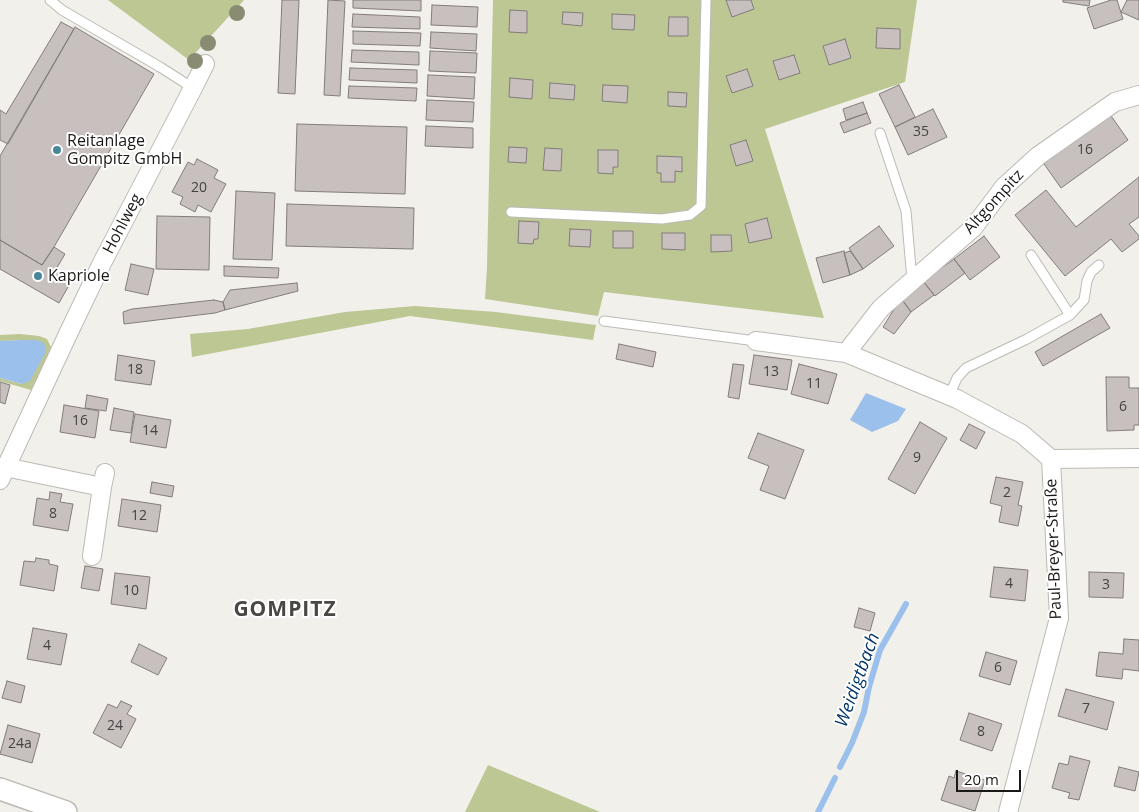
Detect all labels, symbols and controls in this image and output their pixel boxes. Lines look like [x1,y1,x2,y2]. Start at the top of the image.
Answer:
house number: 35 [913,124,929,140]
place label: Reitanlage Gompitz GmbH [67,131,182,169]
house number: 16 [1077,142,1093,158]
marker: Reitanlage Gompitz GmbH [51,144,63,156]
street label: Altgompitz [960,166,1028,238]
house number: 20 [191,180,207,196]
street label: Hohlweg [99,191,147,257]
place label: Kapriole [48,266,110,286]
marker: Kapriole [32,270,44,282]
house number: 18 [127,362,143,378]
house number: 13 [763,364,779,380]
house number: 11 [806,376,822,392]
house number: 6 [1119,399,1127,415]
house number: 16 [72,413,88,429]
house number: 14 [142,423,158,439]
house number: 9 [913,450,921,466]
street label: Paul-Breyer-Straße [1042,478,1066,620]
house number: 2 [1003,485,1011,501]
house number: 8 [49,506,57,522]
house number: 12 [131,508,147,524]
house number: 4 [1005,576,1013,592]
house number: 3 [1102,577,1110,593]
house number: 10 [123,583,139,599]
district label: GOMPITZ [233,597,337,623]
water label: Weidigtbach [831,630,885,730]
house number: 4 [43,638,51,654]
house number: 6 [994,660,1002,676]
house number: 7 [1082,701,1090,717]
house number: 24 [107,718,123,734]
house number: 8 [977,724,985,740]
house number: 24a [8,736,32,752]
scale bar [959,760,1024,792]
text: 20 m [964,769,999,789]

